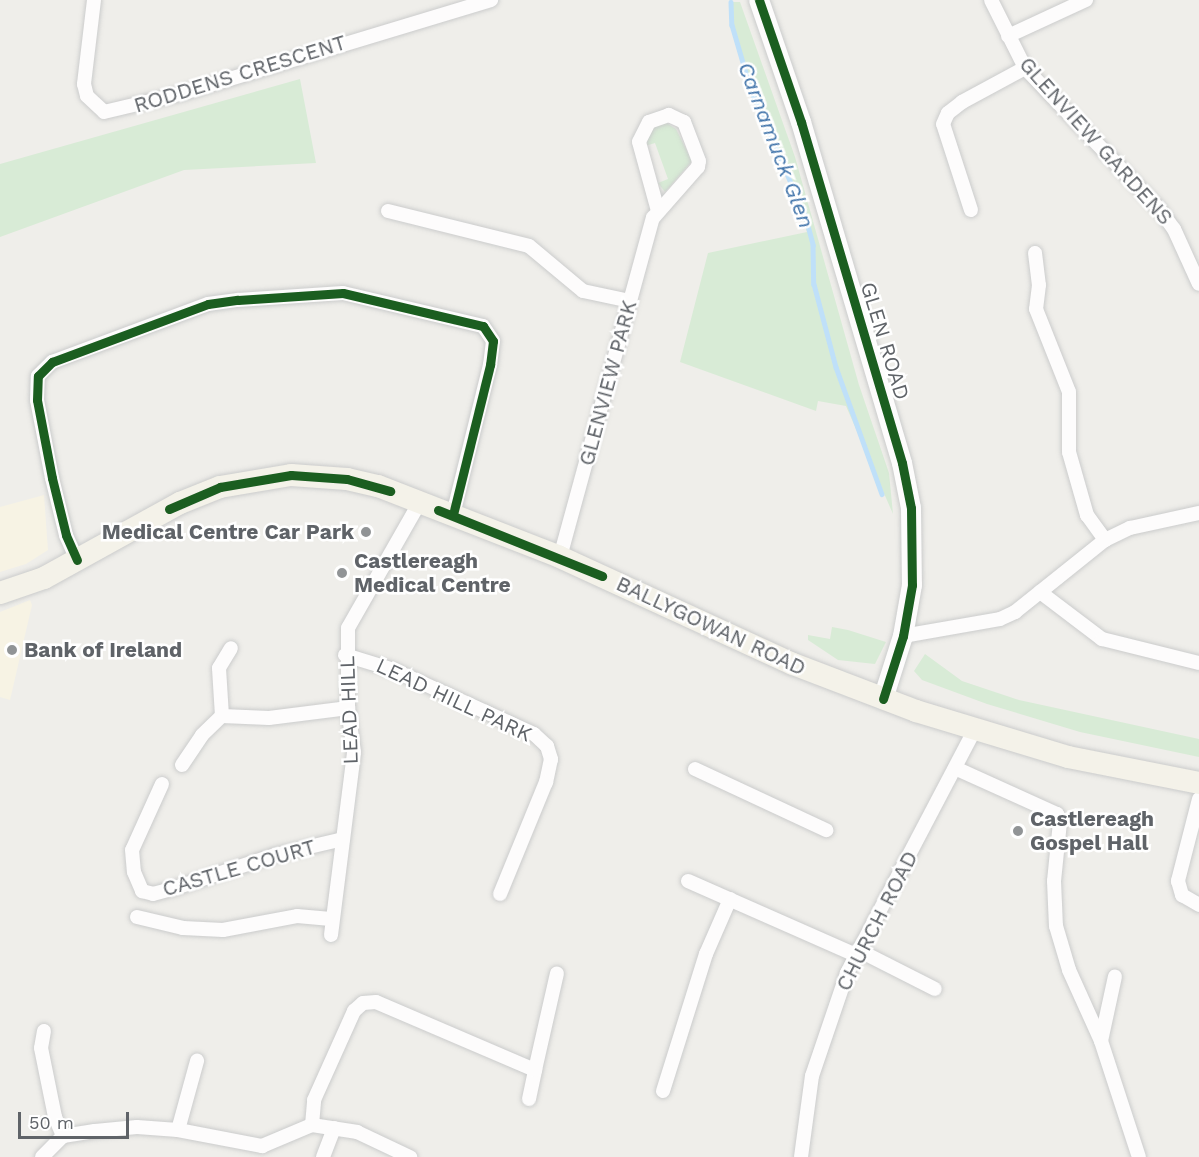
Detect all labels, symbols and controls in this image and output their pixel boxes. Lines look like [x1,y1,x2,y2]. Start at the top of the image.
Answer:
street label: RODDENS CRESCENT [131,30,349,118]
street label: GLENVIEW GARDENS [1014,52,1178,230]
water label: Carnamuck Glen [732,58,820,232]
street label: GLEN ROAD [855,279,915,403]
street label: GLENVIEW PARK [574,297,642,469]
place label: Medical Centre Car Park [101,519,354,545]
marker: Medical Centre Car Park [359,525,373,539]
place label: Castlereagh Medical Centre [354,548,511,598]
marker: Castlereagh Medical Centre [335,566,349,580]
street label: BALLYGOWAN ROAD [612,571,810,681]
place label: Bank of Ireland [24,637,183,663]
marker: Bank of Ireland [5,643,19,657]
street label: LEAD HILL PARK [372,653,536,747]
street label: LEAD HILL [335,655,363,765]
place label: Castlereagh Gospel Hall [1030,806,1154,856]
marker: Castlereagh Gospel Hall [1011,824,1025,838]
street label: CASTLE COURT [160,834,318,902]
street label: CHURCH ROAD [831,847,923,995]
scale bar [21,1100,132,1138]
text: 50 m [29,1112,74,1133]

